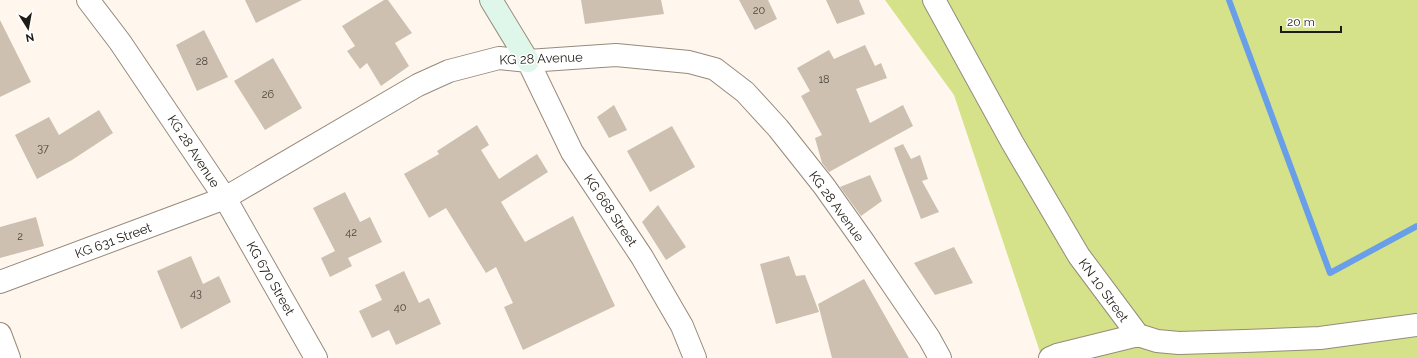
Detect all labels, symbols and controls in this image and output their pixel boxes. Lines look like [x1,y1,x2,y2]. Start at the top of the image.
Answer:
house number: 20 [753,4,765,17]
north arrow [8,8,48,48]
scale bar [1281,8,1341,34]
text: 20 m [1287,15,1315,29]
text: N [24,30,35,45]
street label: KG 28 Avenue [499,50,583,67]
house number: 28 [196,55,208,68]
house number: 18 [818,73,830,86]
house number: 26 [262,88,275,101]
street label: KG 28 Avenue [165,112,223,191]
house number: 37 [37,142,49,155]
street label: KG 28 Avenue [806,168,867,245]
street label: KG 668 Street [581,172,640,249]
street label: KG 631 Street [73,219,154,261]
house number: 42 [345,226,357,239]
house number: 2 [17,230,23,243]
street label: KG 670 Street [243,239,298,318]
street label: KN 10 Street [1076,256,1132,325]
house number: 43 [190,287,202,300]
house number: 40 [394,301,407,314]

